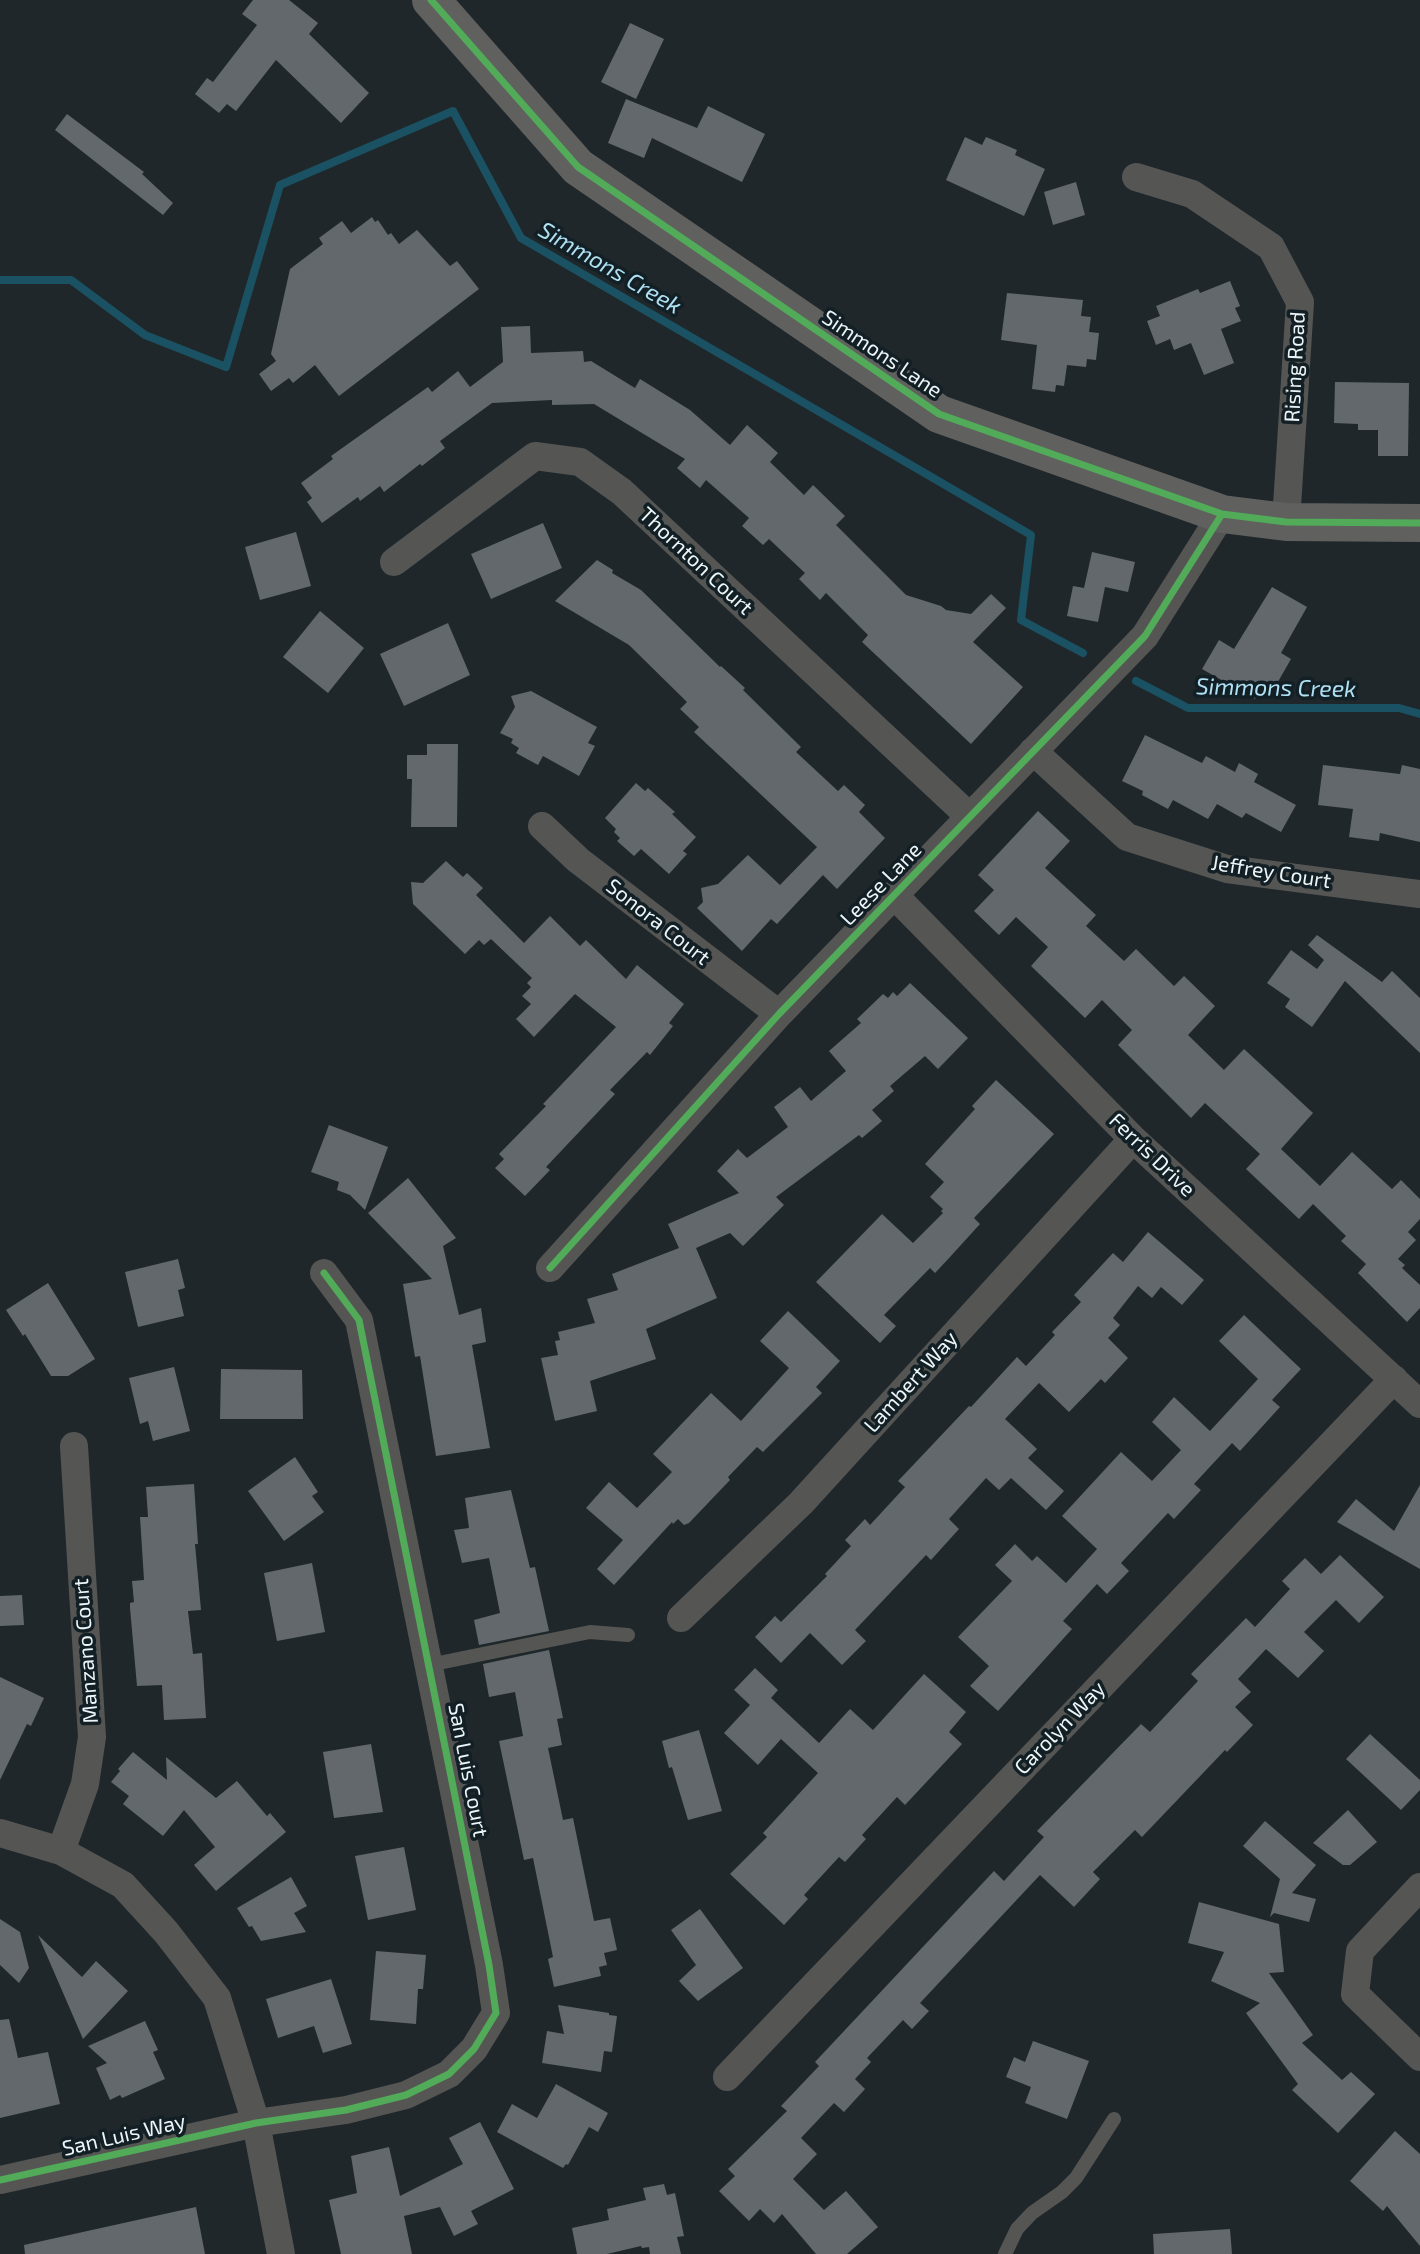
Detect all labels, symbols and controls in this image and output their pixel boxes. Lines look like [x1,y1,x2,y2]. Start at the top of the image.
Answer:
water label: Simmons Creek [534,216,686,320]
street label: Simmons Lane [817,305,947,403]
street label: Rising Road [1280,311,1310,423]
street label: Thornton Court [634,502,758,620]
water label: Simmons Creek [1196,673,1356,703]
street label: Leese Lane [835,837,927,931]
street label: Jeffrey Court [1209,850,1333,894]
street label: Sonora Court [601,874,715,970]
street label: Ferris Drive [1104,1108,1200,1202]
street label: Lambert Way [859,1326,963,1438]
street label: Manzano Court [68,1578,104,1724]
street label: Carolyn Way [1009,1676,1111,1780]
street label: San Luis Court [443,1701,493,1839]
street label: San Luis Way [60,2109,188,2161]

